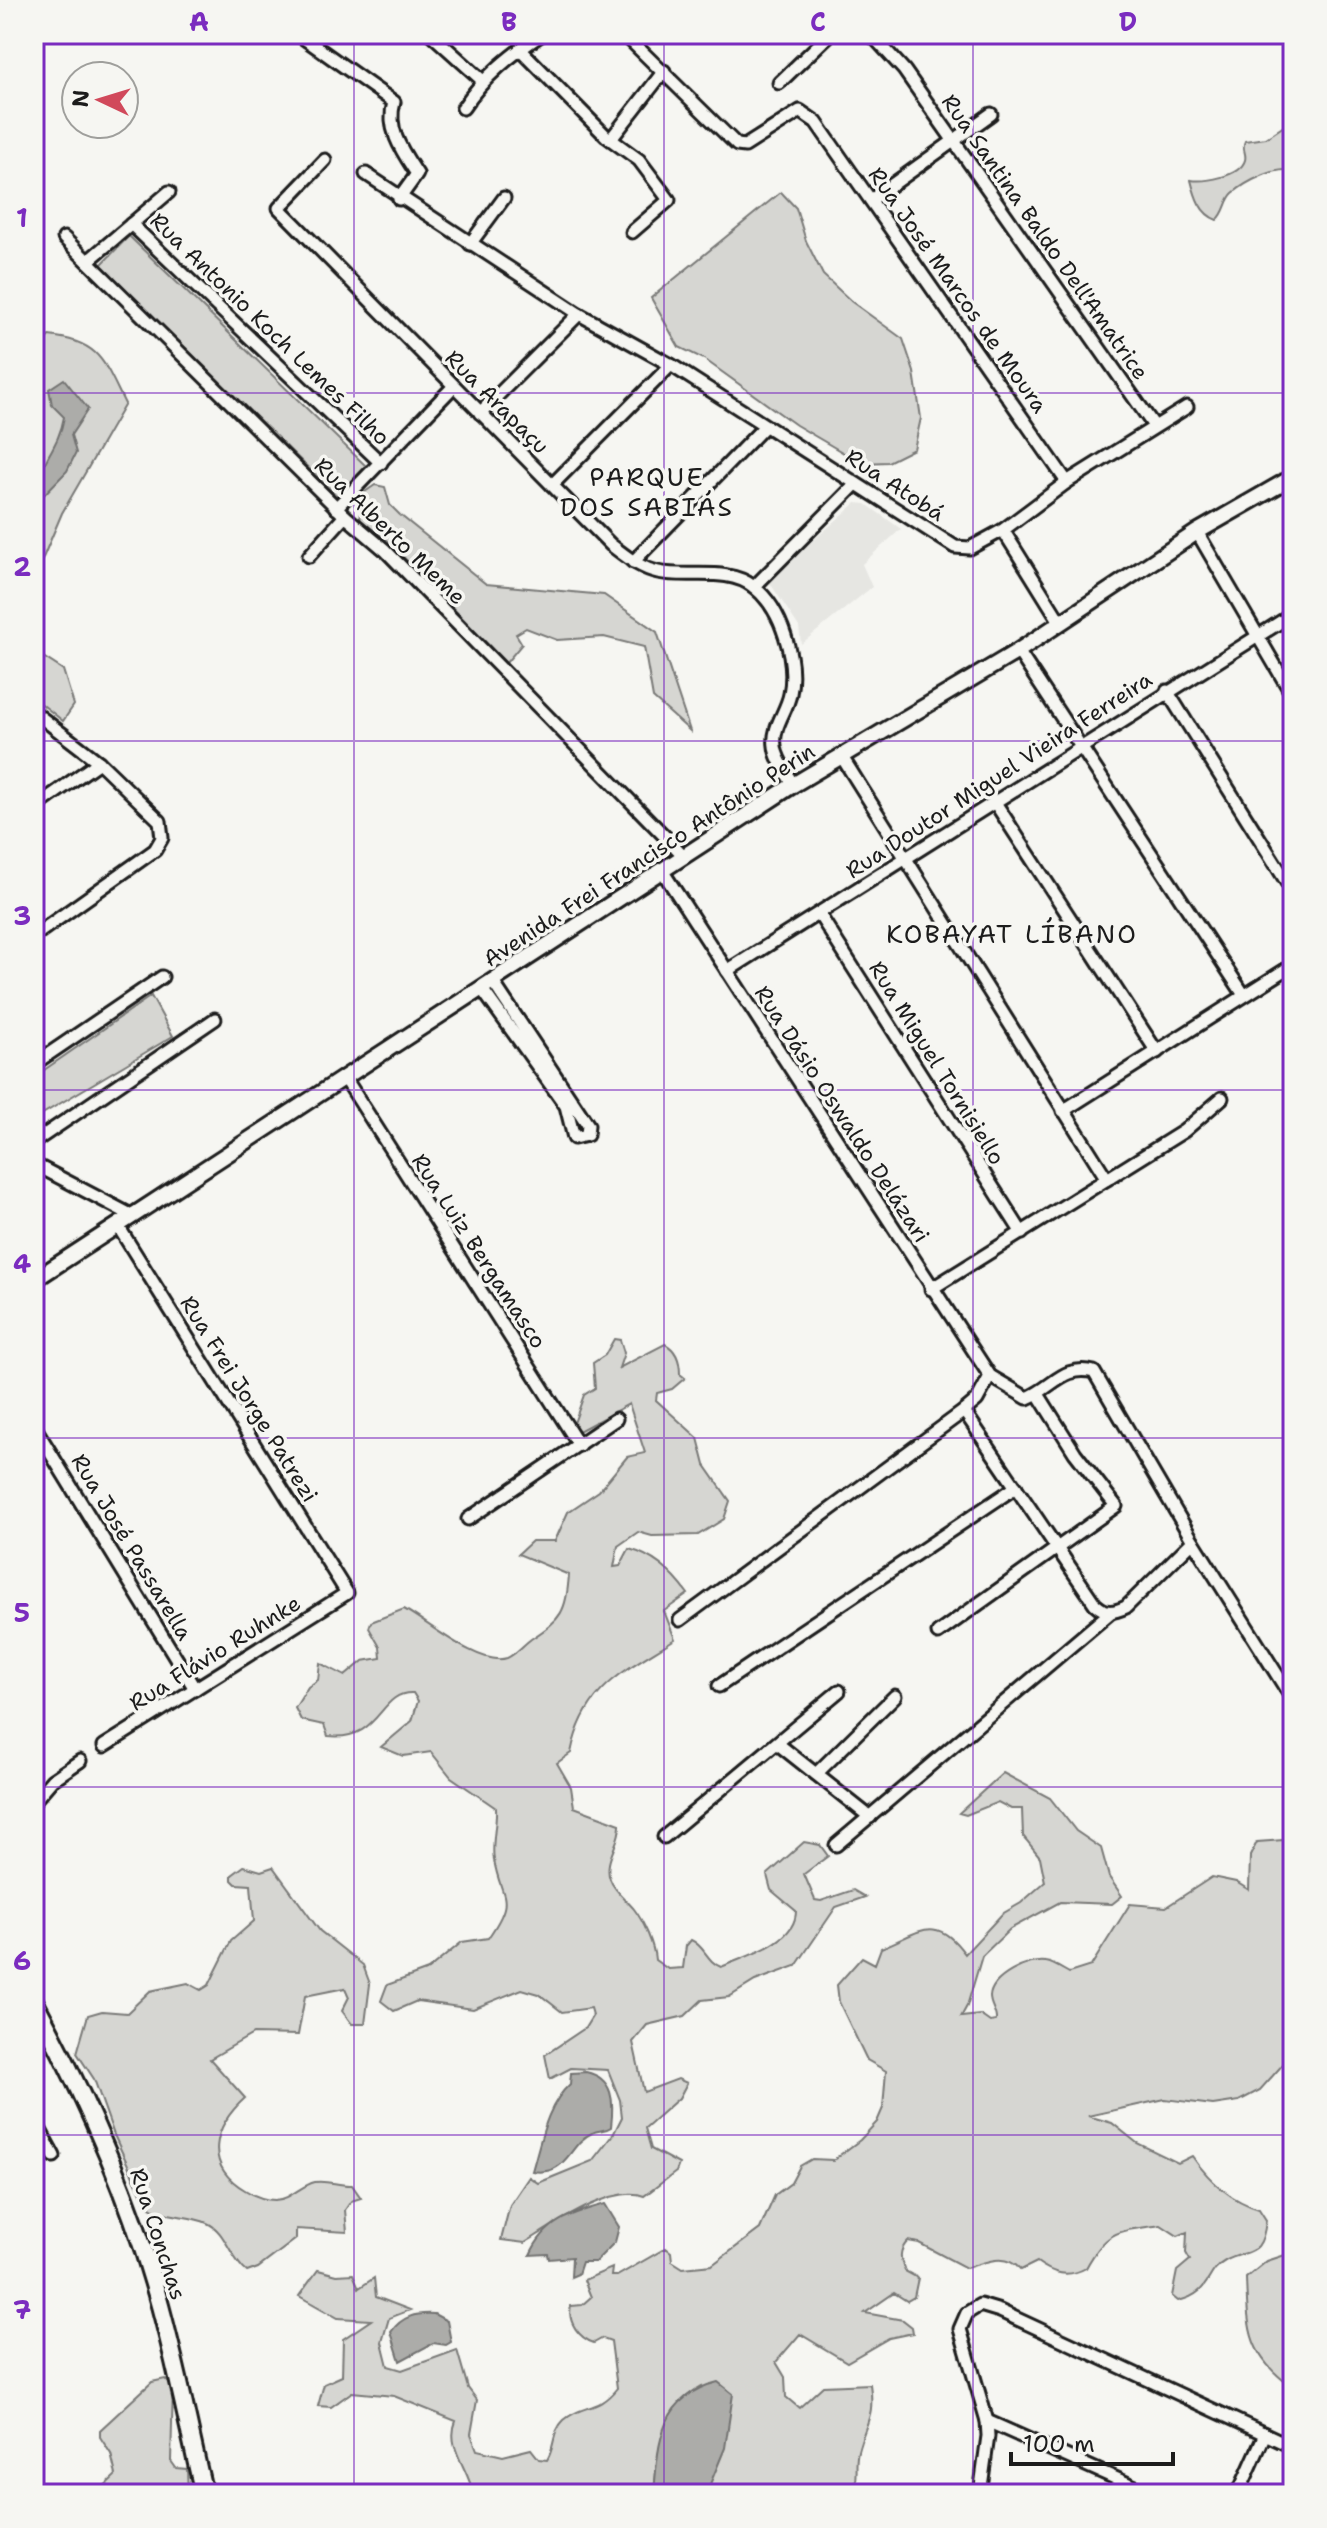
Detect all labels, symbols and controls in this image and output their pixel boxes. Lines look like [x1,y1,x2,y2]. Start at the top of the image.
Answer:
text: A [189,4,209,39]
text: B [501,4,517,39]
text: C [810,4,826,39]
text: D [1119,4,1137,39]
north arrow [60,60,140,140]
street label: Rua Santina Baldo Dell'Amatrice [935,88,1155,386]
text: N [65,89,96,108]
street label: Rua José Marcos de Moura [862,161,1054,419]
text: 1 [16,200,28,235]
street label: Rua Antonio Koch Lemes Filho [144,206,396,452]
street label: Rua Arapaçu [439,344,555,460]
street label: Rua Atobá [840,442,951,528]
street label: Rua Alberto Meme [308,451,472,611]
district label: PARQUE DOS SABIÁS [560,459,734,524]
text: 2 [13,549,31,584]
street label: Rua Doutor Miguel Vieira Ferreira [840,665,1158,885]
street label: Avenida Frei Francisco Antônio Perin [478,737,820,973]
text: 3 [13,898,31,933]
district label: KOBAYAT LÍBANO [886,916,1138,951]
street label: Rua Miguel Tornisiello [862,956,1012,1170]
street label: Rua Dásio Oswaldo Delázari [748,980,936,1248]
street label: Rua Luiz Bergamasco [405,1148,553,1354]
text: 4 [13,1246,31,1281]
street label: Rua Frei Jorge Patrezi [174,1290,324,1508]
street label: Rua José Passarella [65,1448,199,1646]
street label: Rua Flávio Ruhnke [124,1589,306,1717]
text: 5 [14,1595,30,1630]
text: 6 [13,1943,31,1978]
street label: Rua Conchas [123,2164,193,2304]
text: 7 [13,2292,31,2327]
scale bar [1011,2416,1173,2466]
text: 100 m [1023,2428,1095,2460]

